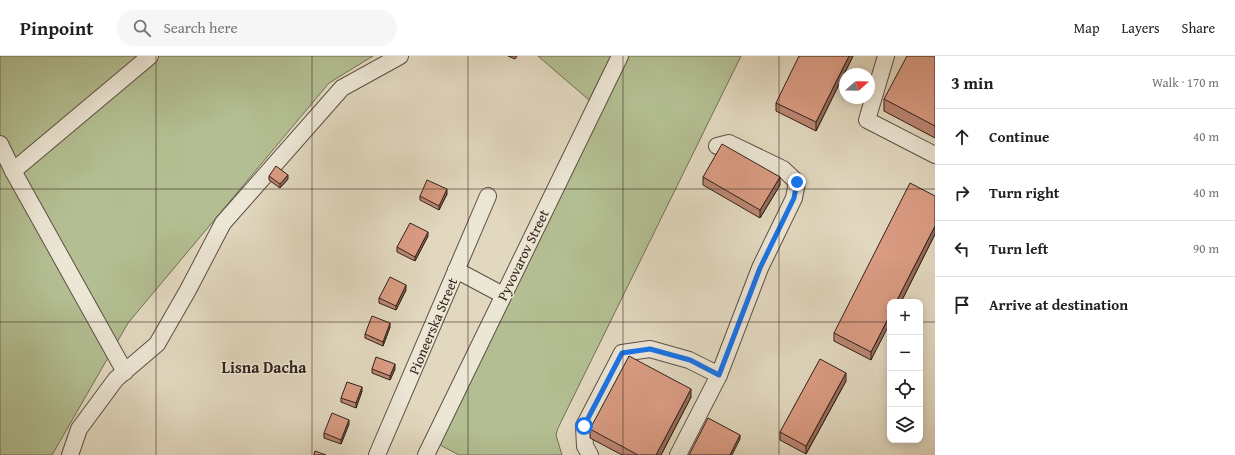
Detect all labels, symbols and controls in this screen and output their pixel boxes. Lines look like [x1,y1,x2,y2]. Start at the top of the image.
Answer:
search box [117,10,397,46]
text: Pinpoint [20,14,93,42]
icon: search [131,17,153,39]
text: Search here [163,17,237,38]
text: Map [1074,18,1100,38]
text: Layers [1122,18,1160,38]
text: Share [1182,18,1215,38]
north arrow [839,68,875,104]
text: 3 min [951,70,993,95]
text: Walk · 170 m [1152,73,1219,92]
icon: ahead [951,126,973,148]
text: Continue [989,126,1050,147]
text: 40 m [1193,127,1219,146]
route end [788,173,806,191]
icon: right [951,182,973,204]
text: Turn right [989,182,1060,203]
text: 40 m [1193,183,1219,202]
street label: Pyvovarov Street [492,206,554,304]
icon: left [951,238,973,260]
text: Turn left [989,238,1048,259]
text: 90 m [1193,239,1219,258]
street label: Pioneerska Street [404,275,462,377]
icon: arrive [951,294,973,316]
text: Arrive at destination [989,294,1128,315]
map controls [887,299,923,443]
button: + [887,299,923,335]
button: − [887,335,923,371]
district label: Lisna Dacha [222,355,307,379]
button: locate [887,371,923,407]
button: layers [887,407,923,443]
route start [575,417,593,435]

